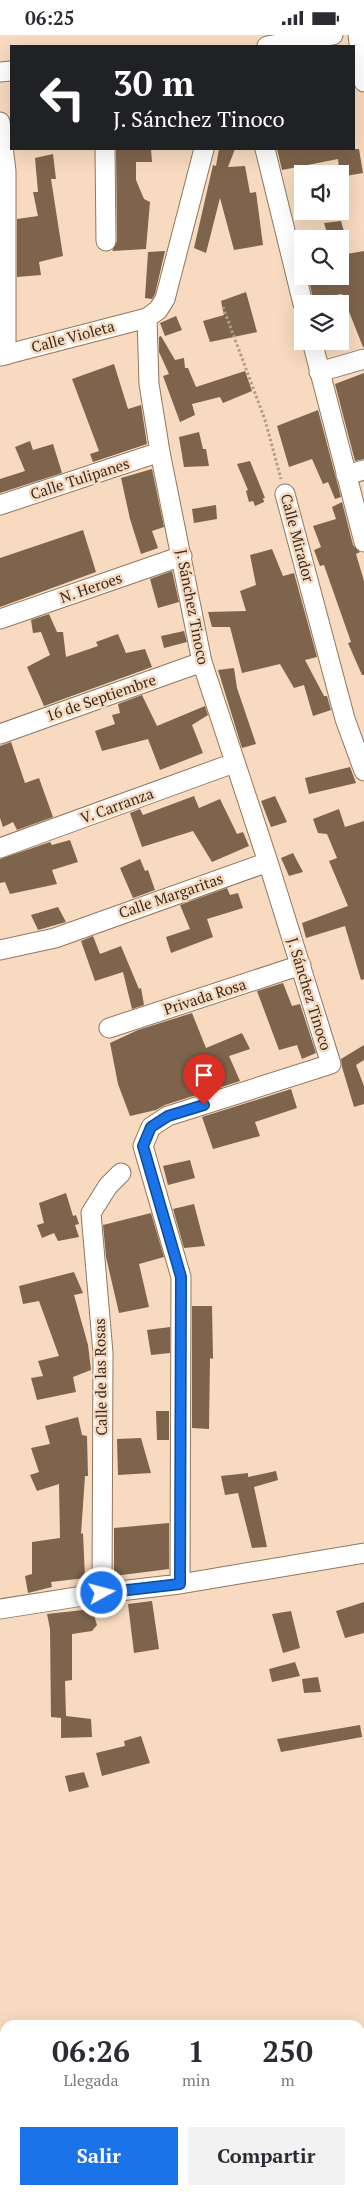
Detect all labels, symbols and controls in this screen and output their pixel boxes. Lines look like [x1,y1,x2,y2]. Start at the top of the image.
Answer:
text: 06:25 [25,5,74,30]
text: 30 m [113,60,194,106]
icon: left [30,65,95,130]
text: J. Sánchez Tinoco [113,104,285,133]
map controls [294,165,349,350]
button: sound [294,165,349,220]
button: search [294,230,349,285]
button: layers [294,295,349,350]
street label: Calle Violeta [29,315,117,357]
street label: Calle Tulipanes [28,453,132,503]
street label: Calle Mirador [277,491,319,584]
street label: J. Sánchez Tinoco [172,547,214,666]
street label: N. Heroes [57,567,125,607]
street label: 16 de Septiembre [43,669,158,725]
street label: V. Carranza [77,782,156,828]
street label: Calle Margaritas [116,868,226,922]
street label: J. Sánchez Tinoco [283,935,337,1053]
street label: Privada Rosa [161,973,249,1019]
pin [183,1054,225,1105]
icon: arrive [190,1061,218,1089]
street label: Calle de las Rosas [89,1318,111,1436]
position arrow [75,1566,127,1618]
text: 06:26 [52,2031,130,2071]
text: 1 [188,2031,205,2071]
text: 250 [262,2031,313,2071]
text: Llegada [63,2069,119,2091]
text: min [182,2069,210,2091]
text: m [281,2069,294,2091]
button: Salir [20,2127,178,2185]
button: Compartir [188,2127,345,2185]

